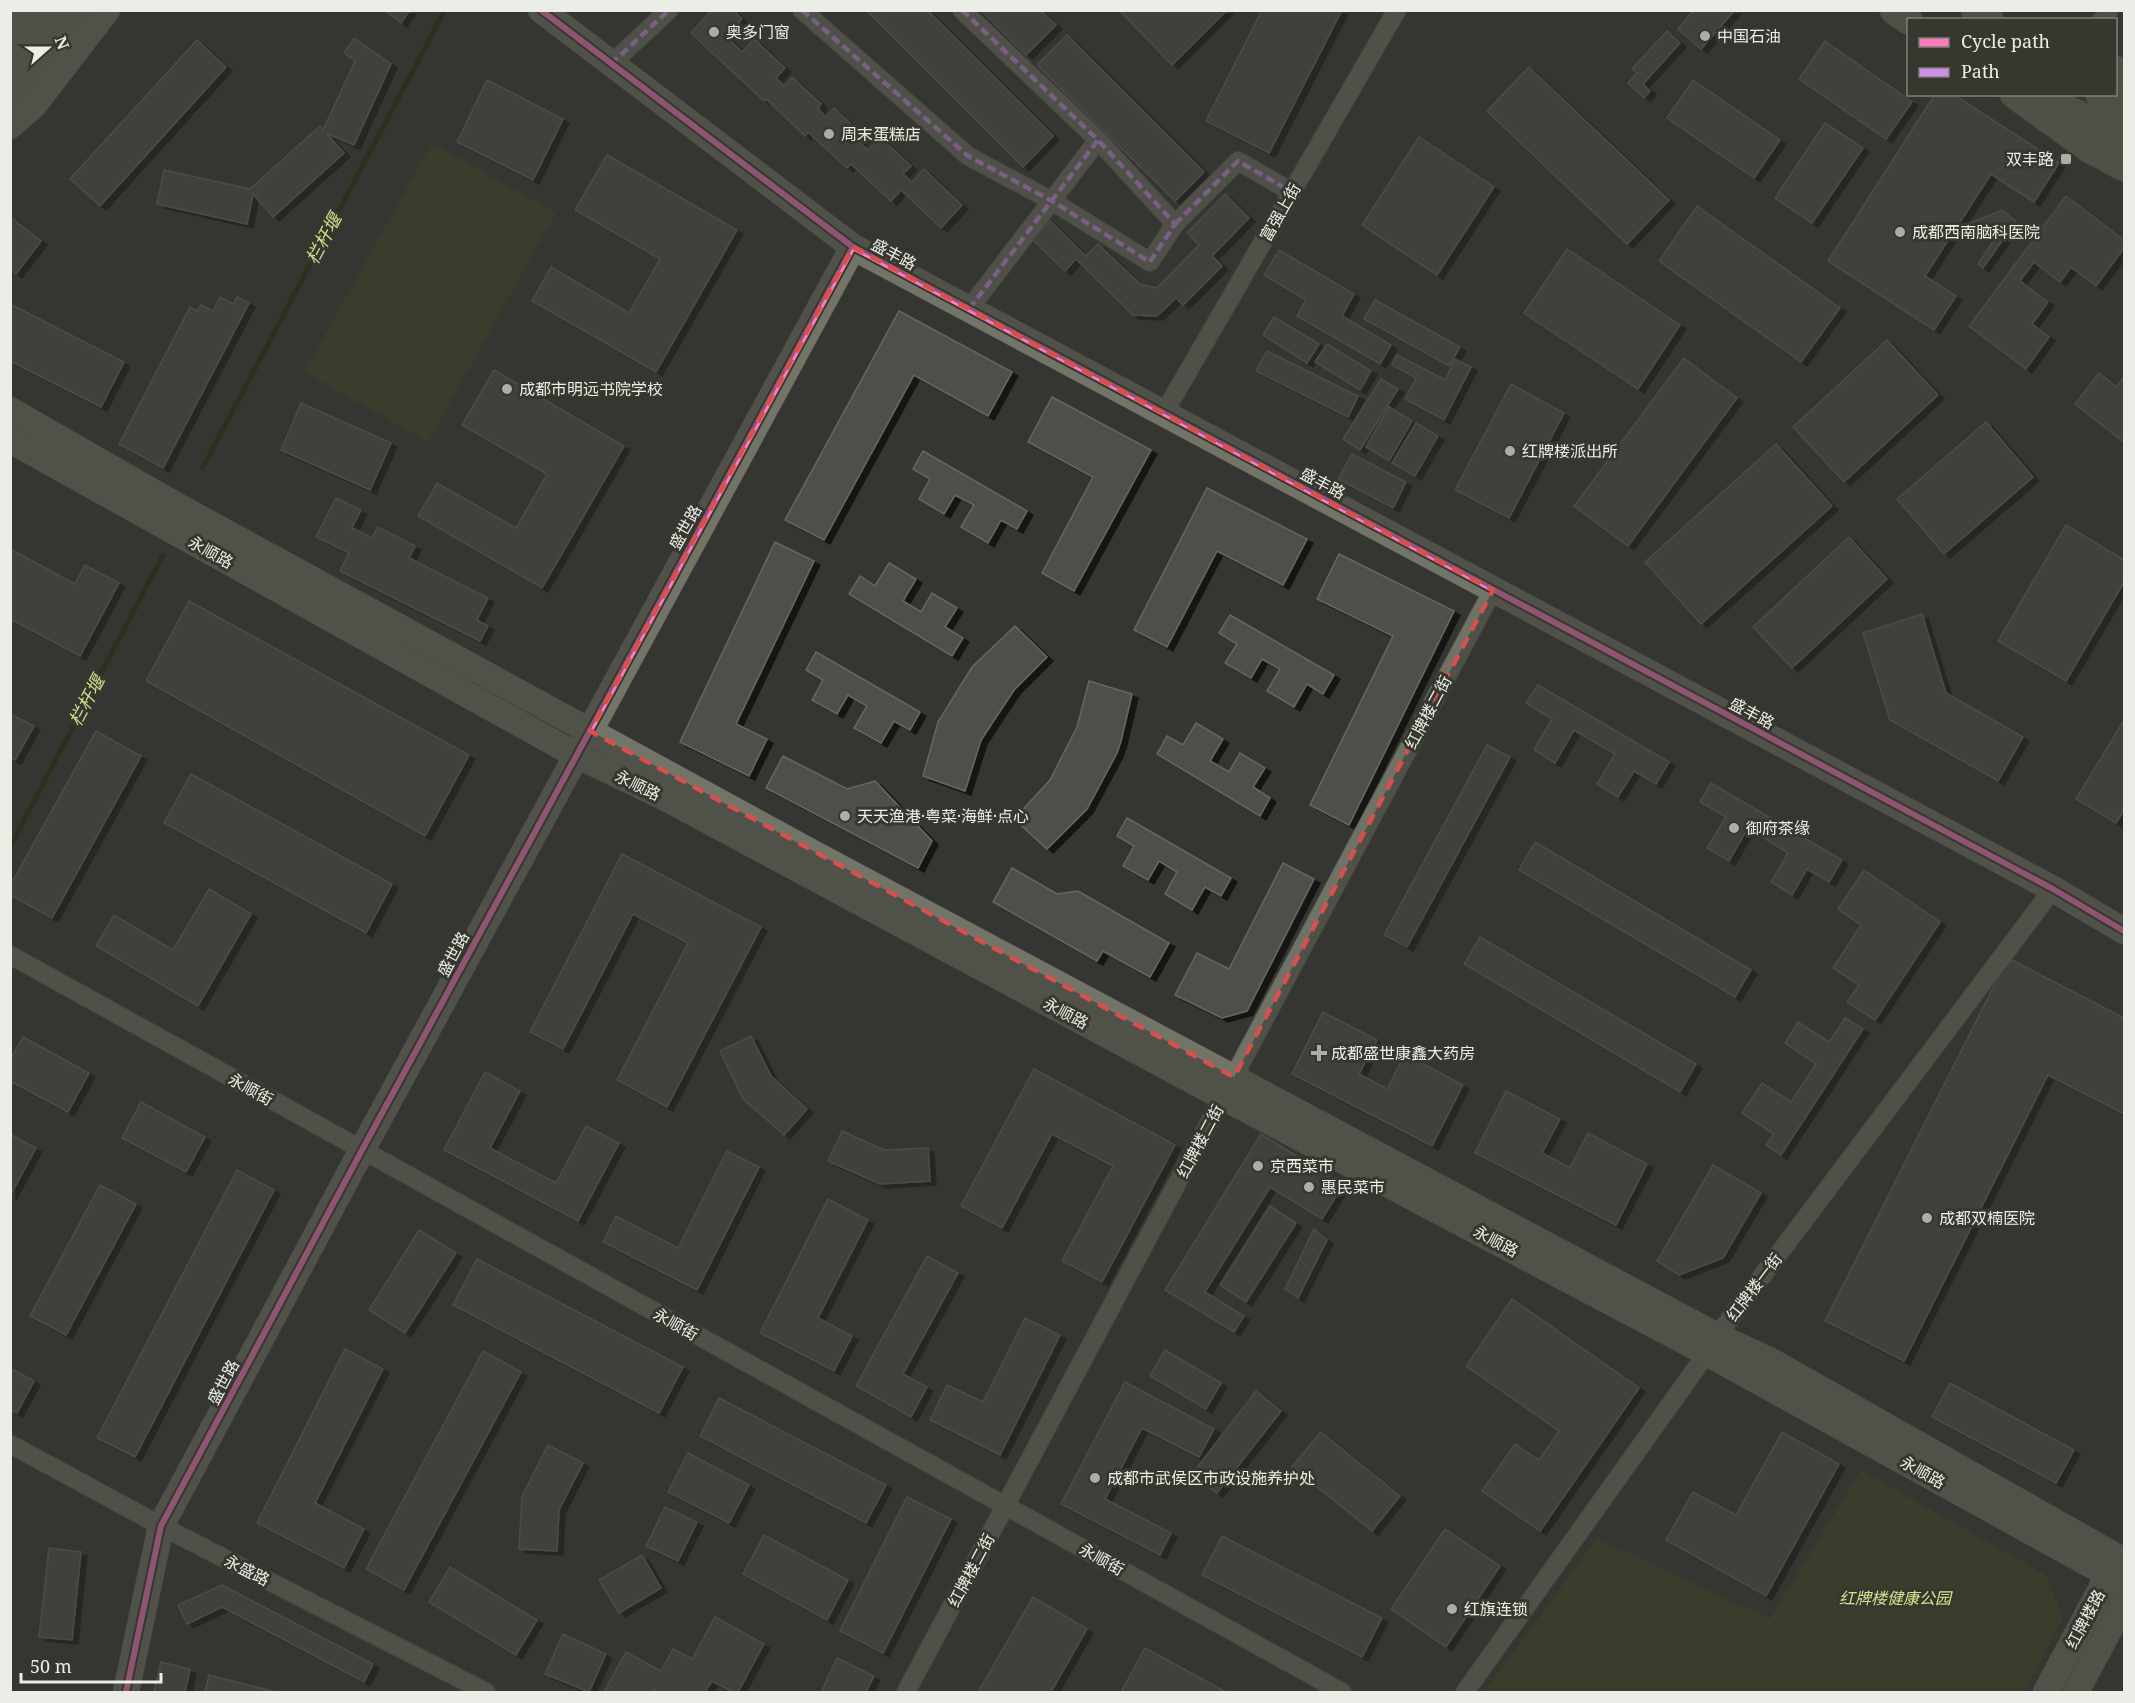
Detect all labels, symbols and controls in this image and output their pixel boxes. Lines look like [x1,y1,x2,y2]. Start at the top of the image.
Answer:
north arrow [18,18,78,78]
legend [1907,18,2117,96]
place label: 奥多门窗 [726,21,790,43]
marker: 奥多门窗 [707,25,721,39]
place label: 中国石油 [1717,25,1781,47]
marker: 中国石油 [1698,29,1712,43]
text: Cycle path [1961,29,2050,53]
text: N [49,33,75,53]
text: Path [1961,59,2000,83]
place label: 周末蛋糕店 [841,123,921,145]
marker: 周末蛋糕店 [822,127,836,141]
place label: 双丰路 [2006,148,2054,170]
marker: 双丰路 [2059,152,2073,166]
street label: 富强上街 [1254,179,1306,245]
water label: 栏杆堰 [300,206,348,268]
place label: 成都西南脑科医院 [1912,221,2040,243]
marker: 成都西南脑科医院 [1893,225,1907,239]
street label: 盛丰路 [868,233,920,275]
place label: 成都市明远书院学校 [519,378,663,400]
marker: 成都市明远书院学校 [500,382,514,396]
place label: 红牌楼派出所 [1522,440,1618,462]
marker: 红牌楼派出所 [1503,444,1517,458]
street label: 盛丰路 [1297,462,1349,504]
street label: 盛世路 [664,501,706,553]
street label: 永顺路 [185,531,237,573]
water label: 栏杆堰 [63,668,111,730]
street label: 红牌楼二街 [1400,672,1456,752]
street label: 盛丰路 [1726,692,1778,734]
street label: 永顺路 [612,765,664,805]
place label: 天天渔港·粤菜·海鲜·点心 [857,805,1029,827]
marker: 天天渔港·粤菜·海鲜·点心 [838,809,852,823]
place label: 御府茶缘 [1746,817,1810,839]
marker: 御府茶缘 [1727,821,1741,835]
street label: 盛世路 [432,928,474,980]
street label: 永顺路 [1040,992,1092,1034]
place label: 成都盛世康鑫大药房 [1331,1042,1475,1064]
marker: 成都盛世康鑫大药房 [1312,1046,1326,1060]
street label: 永顺街 [225,1068,277,1110]
street label: 红牌楼二街 [1172,1101,1228,1181]
place label: 京西菜市 [1270,1155,1334,1177]
marker: 京西菜市 [1251,1159,1265,1173]
place label: 惠民菜市 [1321,1176,1385,1198]
marker: 惠民菜市 [1302,1180,1316,1194]
place label: 成都双楠医院 [1939,1207,2035,1229]
marker: 成都双楠医院 [1920,1211,1934,1225]
street label: 永顺路 [1470,1220,1522,1262]
street label: 红牌楼一街 [1721,1248,1787,1326]
street label: 永顺街 [650,1303,702,1345]
street label: 盛世路 [202,1356,244,1408]
street label: 永顺路 [1897,1451,1949,1493]
place label: 成都市武侯区市政设施养护处 [1107,1467,1315,1489]
marker: 成都市武侯区市政设施养护处 [1088,1471,1102,1485]
street label: 红牌楼二街 [943,1530,999,1610]
street label: 永顺街 [1076,1538,1128,1580]
street label: 永盛路 [221,1549,273,1591]
street label: 红牌楼路 [2060,1586,2110,1652]
park label: 红牌楼健康公园 [1839,1587,1953,1609]
place label: 红旗连锁 [1464,1598,1528,1620]
marker: 红旗连锁 [1445,1602,1459,1616]
scale bar [21,1646,160,1684]
text: 50 m [30,1654,72,1678]

